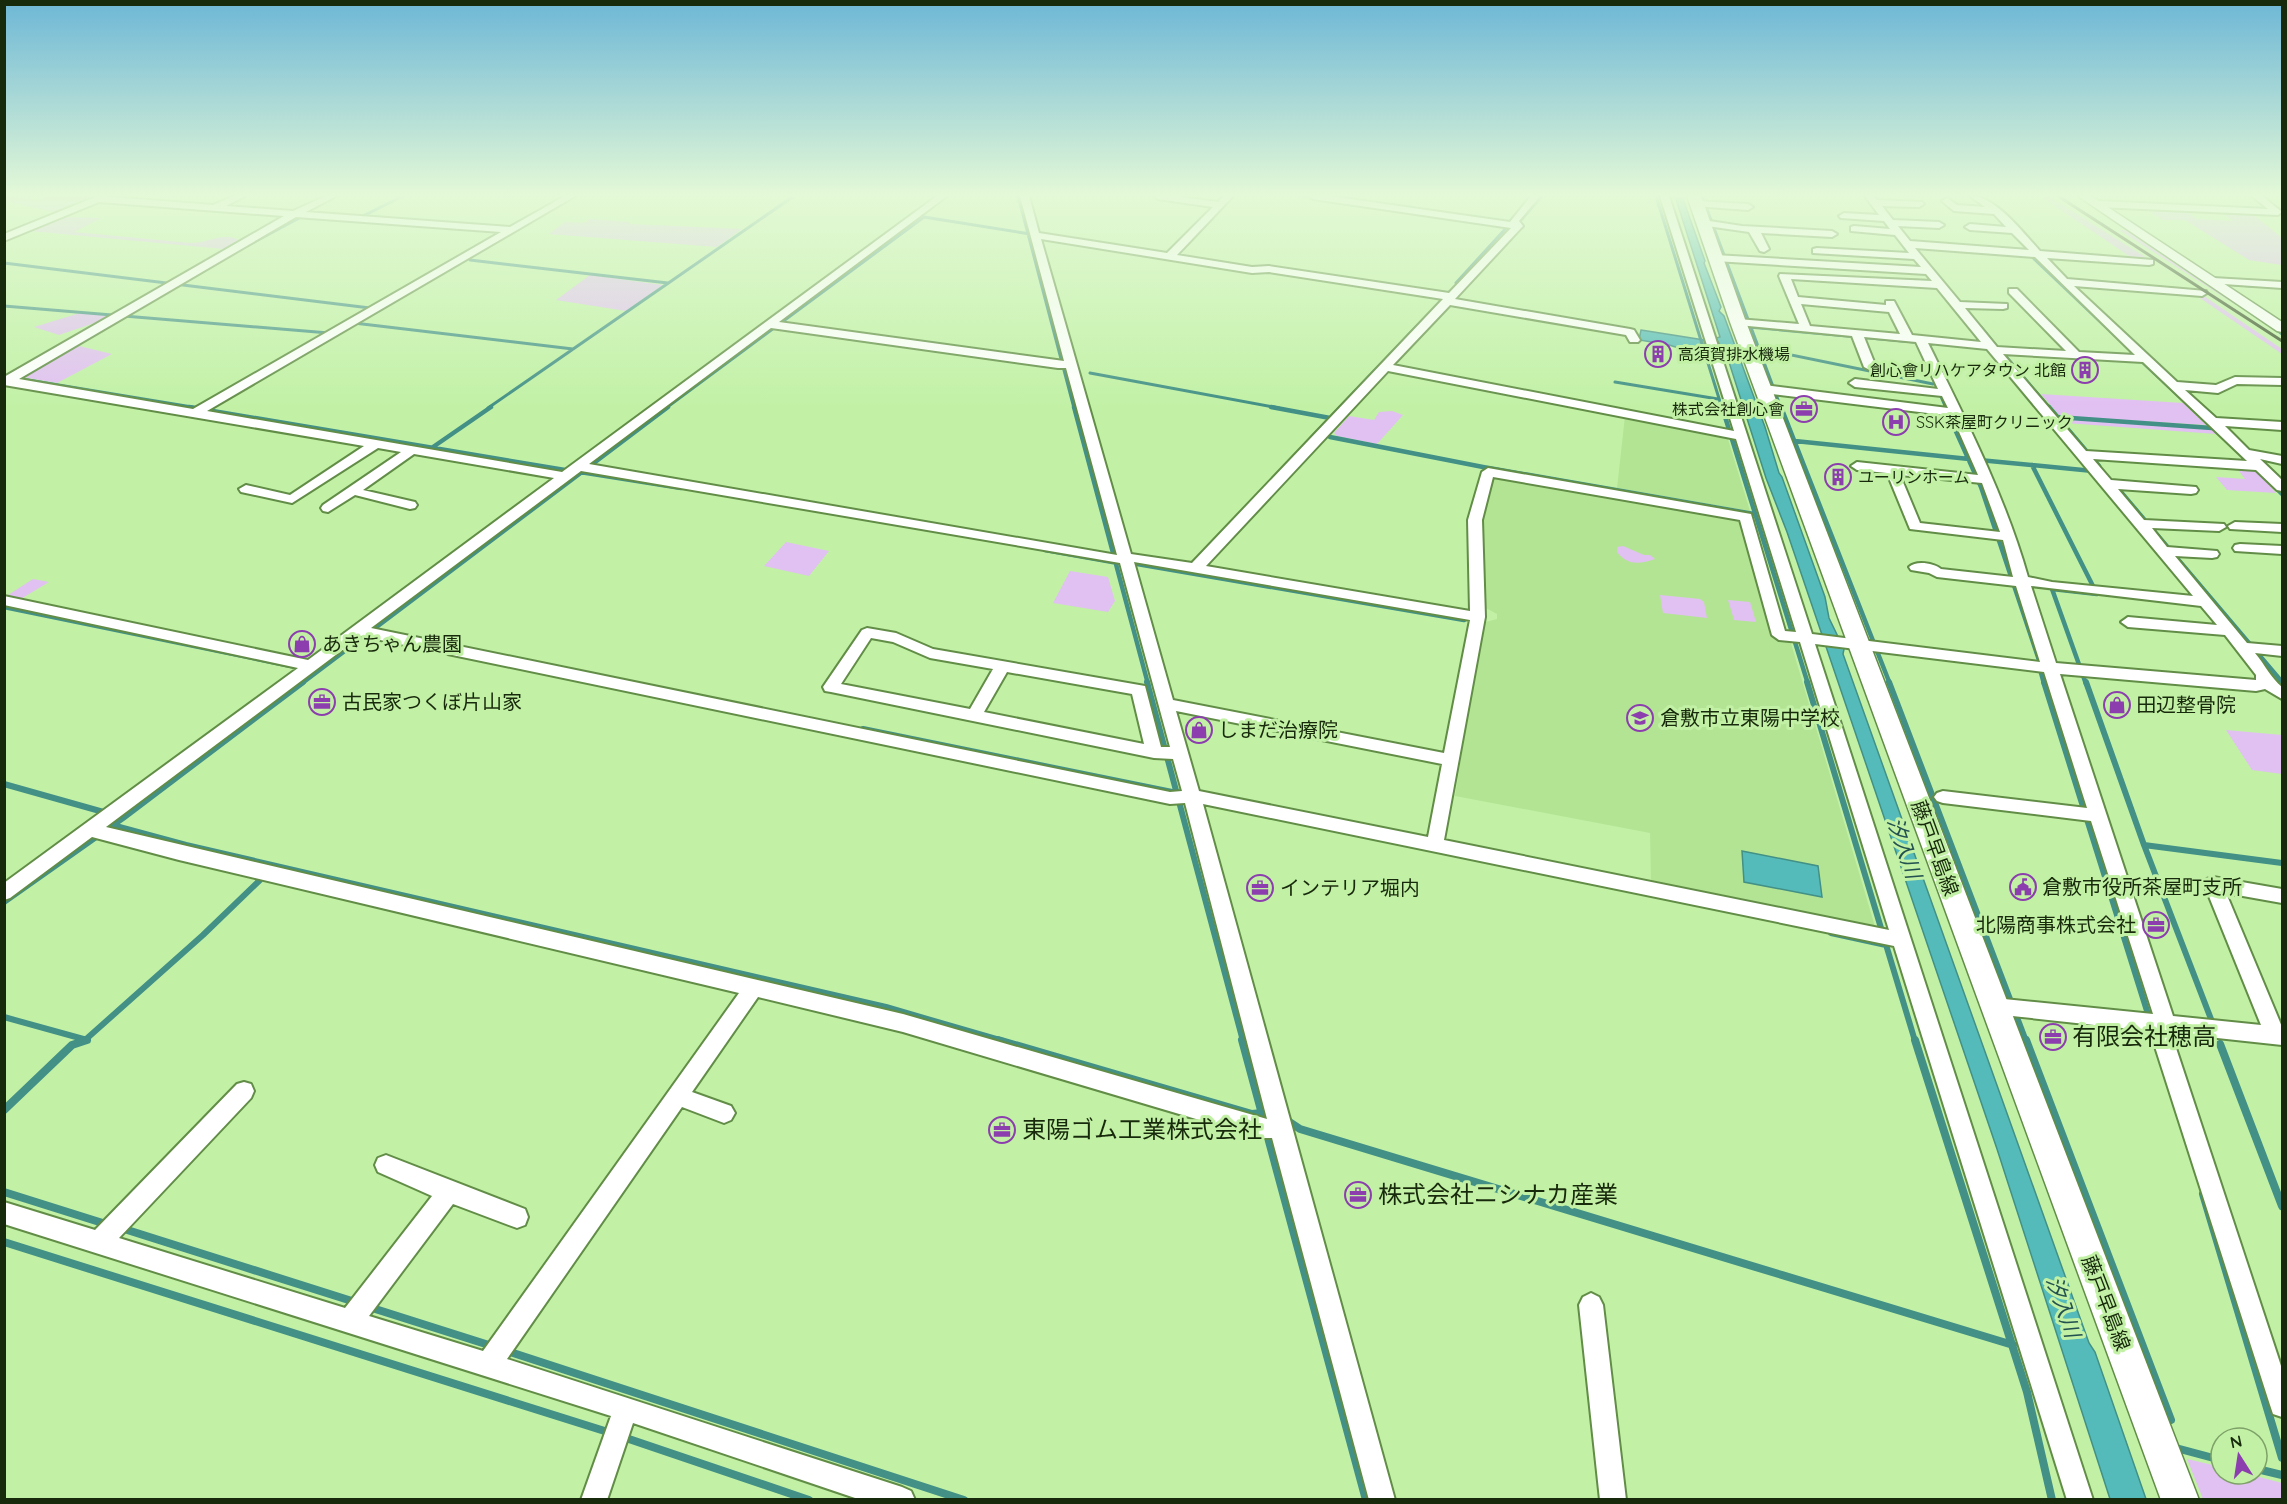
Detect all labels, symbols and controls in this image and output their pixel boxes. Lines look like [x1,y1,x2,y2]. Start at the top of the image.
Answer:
building icon: 高須賀排水機場 [1643,339,1673,369]
place label: 高須賀排水機場 [1678,344,1790,364]
building icon: 創心會リハケアタウン 北館 [2070,355,2100,385]
place label: 創心會リハケアタウン 北館 [1870,360,2066,380]
office icon: 株式会社創心會 [1789,394,1819,424]
place label: 株式会社創心會 [1672,399,1784,419]
hospital icon: SSK茶屋町クリニック [1881,407,1911,437]
place label: SSK茶屋町クリニック [1916,412,2073,432]
building icon: ユーリンホーム [1823,462,1853,492]
place label: ユーリンホーム [1858,467,1970,487]
shop icon: あきちゃん農園 [287,629,317,659]
place label: あきちゃん農園 [322,631,462,656]
office icon: 古民家つくぼ片山家 [307,687,337,717]
place label: 古民家つくぼ片山家 [342,689,522,714]
shop icon: 田辺整骨院 [2102,690,2132,720]
place label: 田辺整骨院 [2136,692,2236,717]
school or university icon: 倉敷市立東陽中学校 [1625,703,1655,733]
place label: 倉敷市立東陽中学校 [1660,705,1840,730]
shop icon: しまだ治療院 [1184,715,1214,745]
place label: しまだ治療院 [1218,717,1338,742]
street label: 藤戸早島線 [1907,797,1964,899]
water label: 汐入川 [1882,814,1928,884]
public building icon: 倉敷市役所茶屋町支所 [2008,872,2038,902]
office icon: インテリア堀内 [1245,873,1275,903]
place label: 倉敷市役所茶屋町支所 [2042,874,2242,899]
place label: インテリア堀内 [1280,875,1420,900]
office icon: 北陽商事株式会社 [2141,910,2171,940]
place label: 北陽商事株式会社 [1976,912,2136,937]
place label: 有限会社穂高 [2072,1021,2216,1051]
office icon: 有限会社穂高 [2038,1022,2068,1052]
place label: 東陽ゴム工業株式会社 [1022,1114,1262,1144]
office icon: 東陽ゴム工業株式会社 [987,1115,1017,1145]
place label: 株式会社ニシナカ産業 [1378,1179,1618,1209]
office icon: 株式会社ニシナカ産業 [1343,1180,1373,1210]
street label: 藤戸早島線 [2077,1252,2136,1354]
water label: 汐入川 [2041,1273,2087,1343]
north arrow [2209,1426,2269,1486]
text: N [2228,1430,2244,1452]

